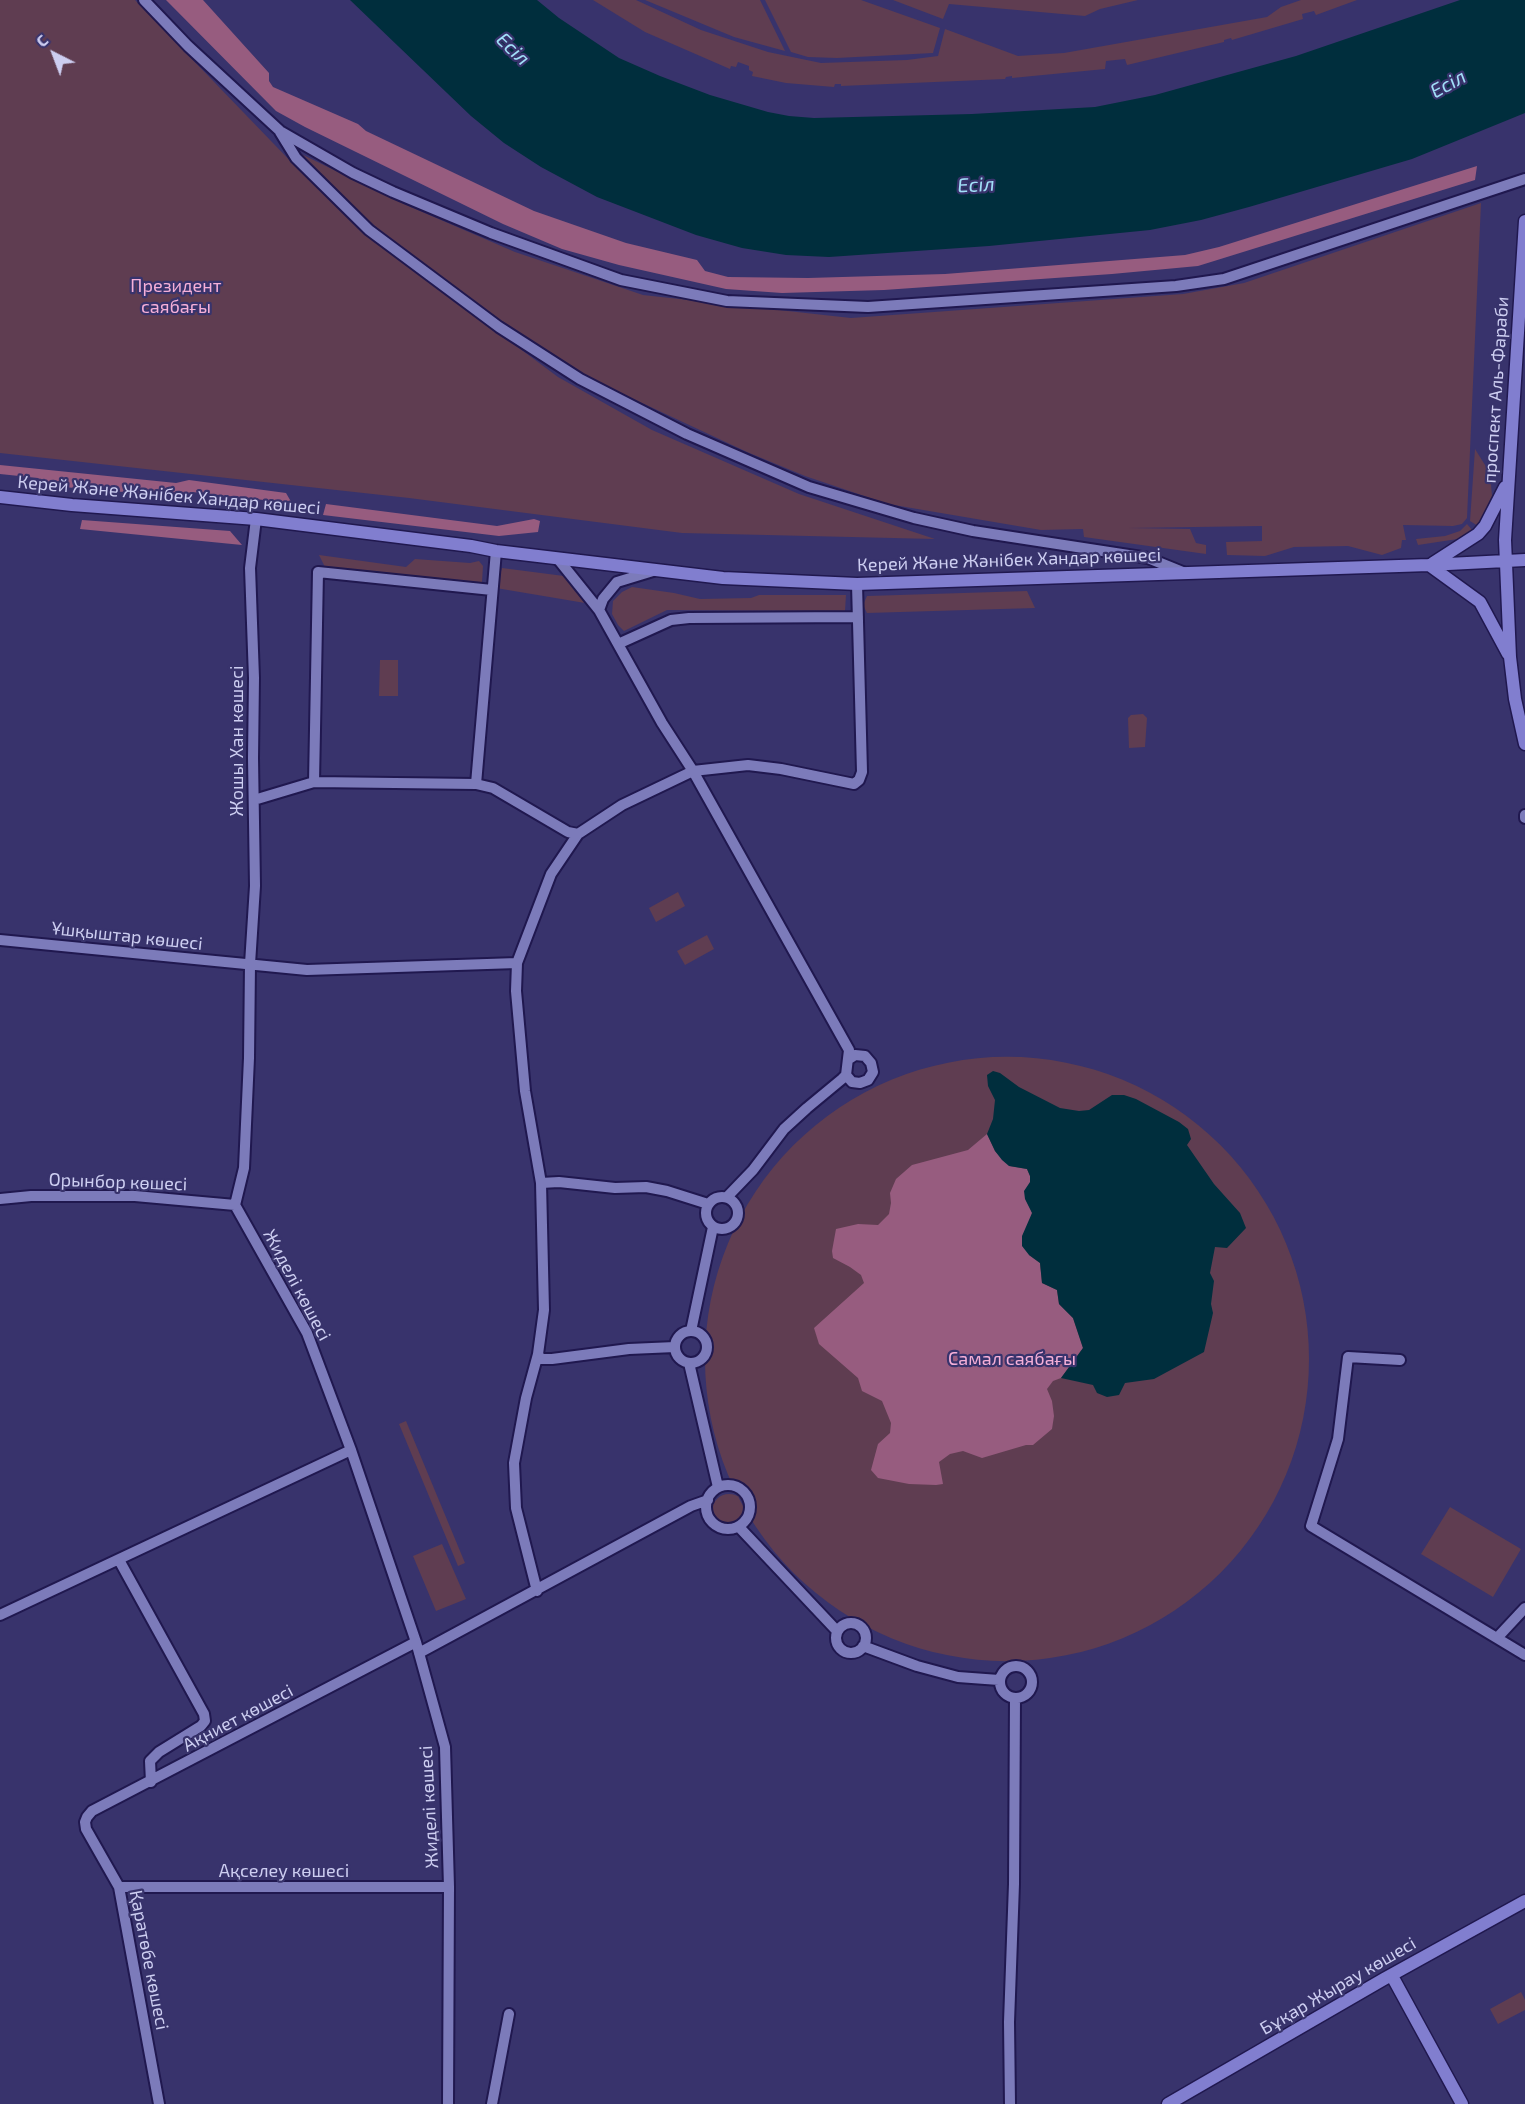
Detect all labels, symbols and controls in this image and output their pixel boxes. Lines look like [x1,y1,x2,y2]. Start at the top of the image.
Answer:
north arrow [24,24,84,84]
water label: Есіл [491,27,535,71]
text: С [32,30,51,50]
water label: Есіл [1426,65,1470,103]
water label: Есіл [957,172,995,198]
park label: Президент саябағы [130,275,222,318]
street label: проспект Аль-Фараби [1479,296,1513,484]
street label: Керей Және Жәнібек Хандар көшесі [17,471,321,519]
street label: Керей Және Жәнібек Хандар көшесі [857,544,1161,576]
street label: Жошы Хан көшесі [226,666,248,816]
street label: Ұшқыштар көшесі [50,917,204,955]
street label: Орынбор көшесі [48,1169,188,1195]
street label: Жиделі көшесі [259,1226,335,1344]
park label: Самал саябағы [948,1348,1076,1370]
street label: Ақниет көшесі [179,1680,297,1756]
street label: Жиделі көшесі [415,1745,443,1869]
street label: Ақселеу көшесі [219,1860,349,1882]
street label: Қаратөбе көшесі [125,1888,173,2032]
street label: Бұқар Жырау көшесі [1256,1933,1420,2039]

